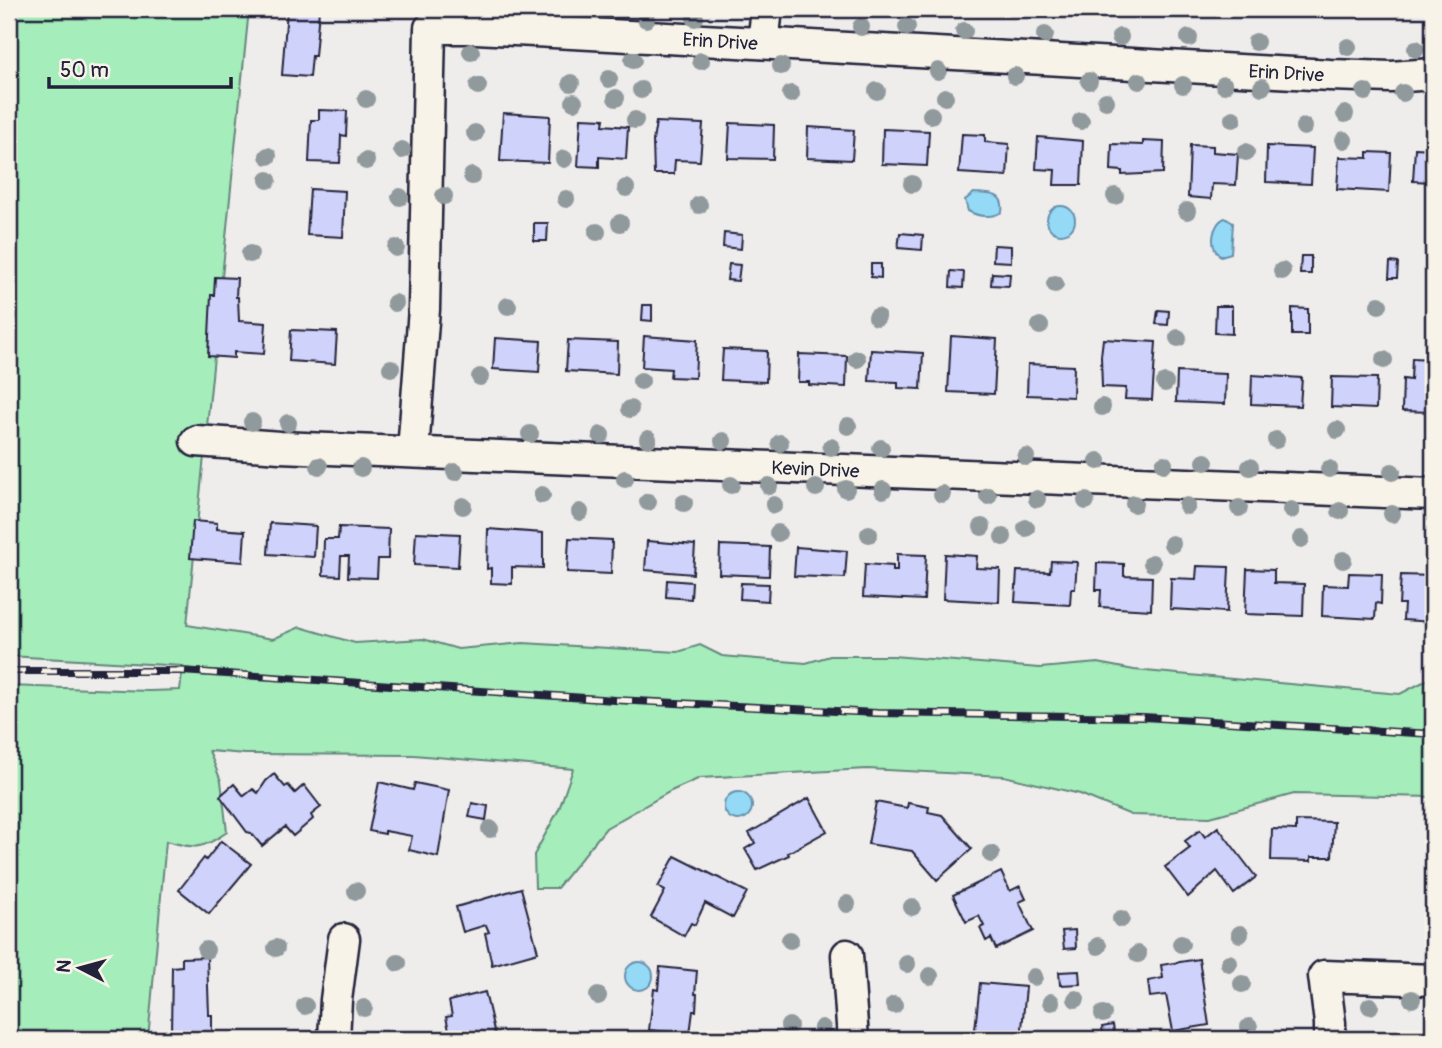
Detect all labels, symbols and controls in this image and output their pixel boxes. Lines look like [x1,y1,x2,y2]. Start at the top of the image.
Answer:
street label: Erin Drive [682,28,759,56]
scale bar [49,46,231,90]
text: 50 m [60,57,109,84]
street label: Erin Drive [1248,59,1325,88]
street label: Kevin Drive [771,456,860,484]
north arrow [46,932,116,1002]
text: N [51,959,77,974]

